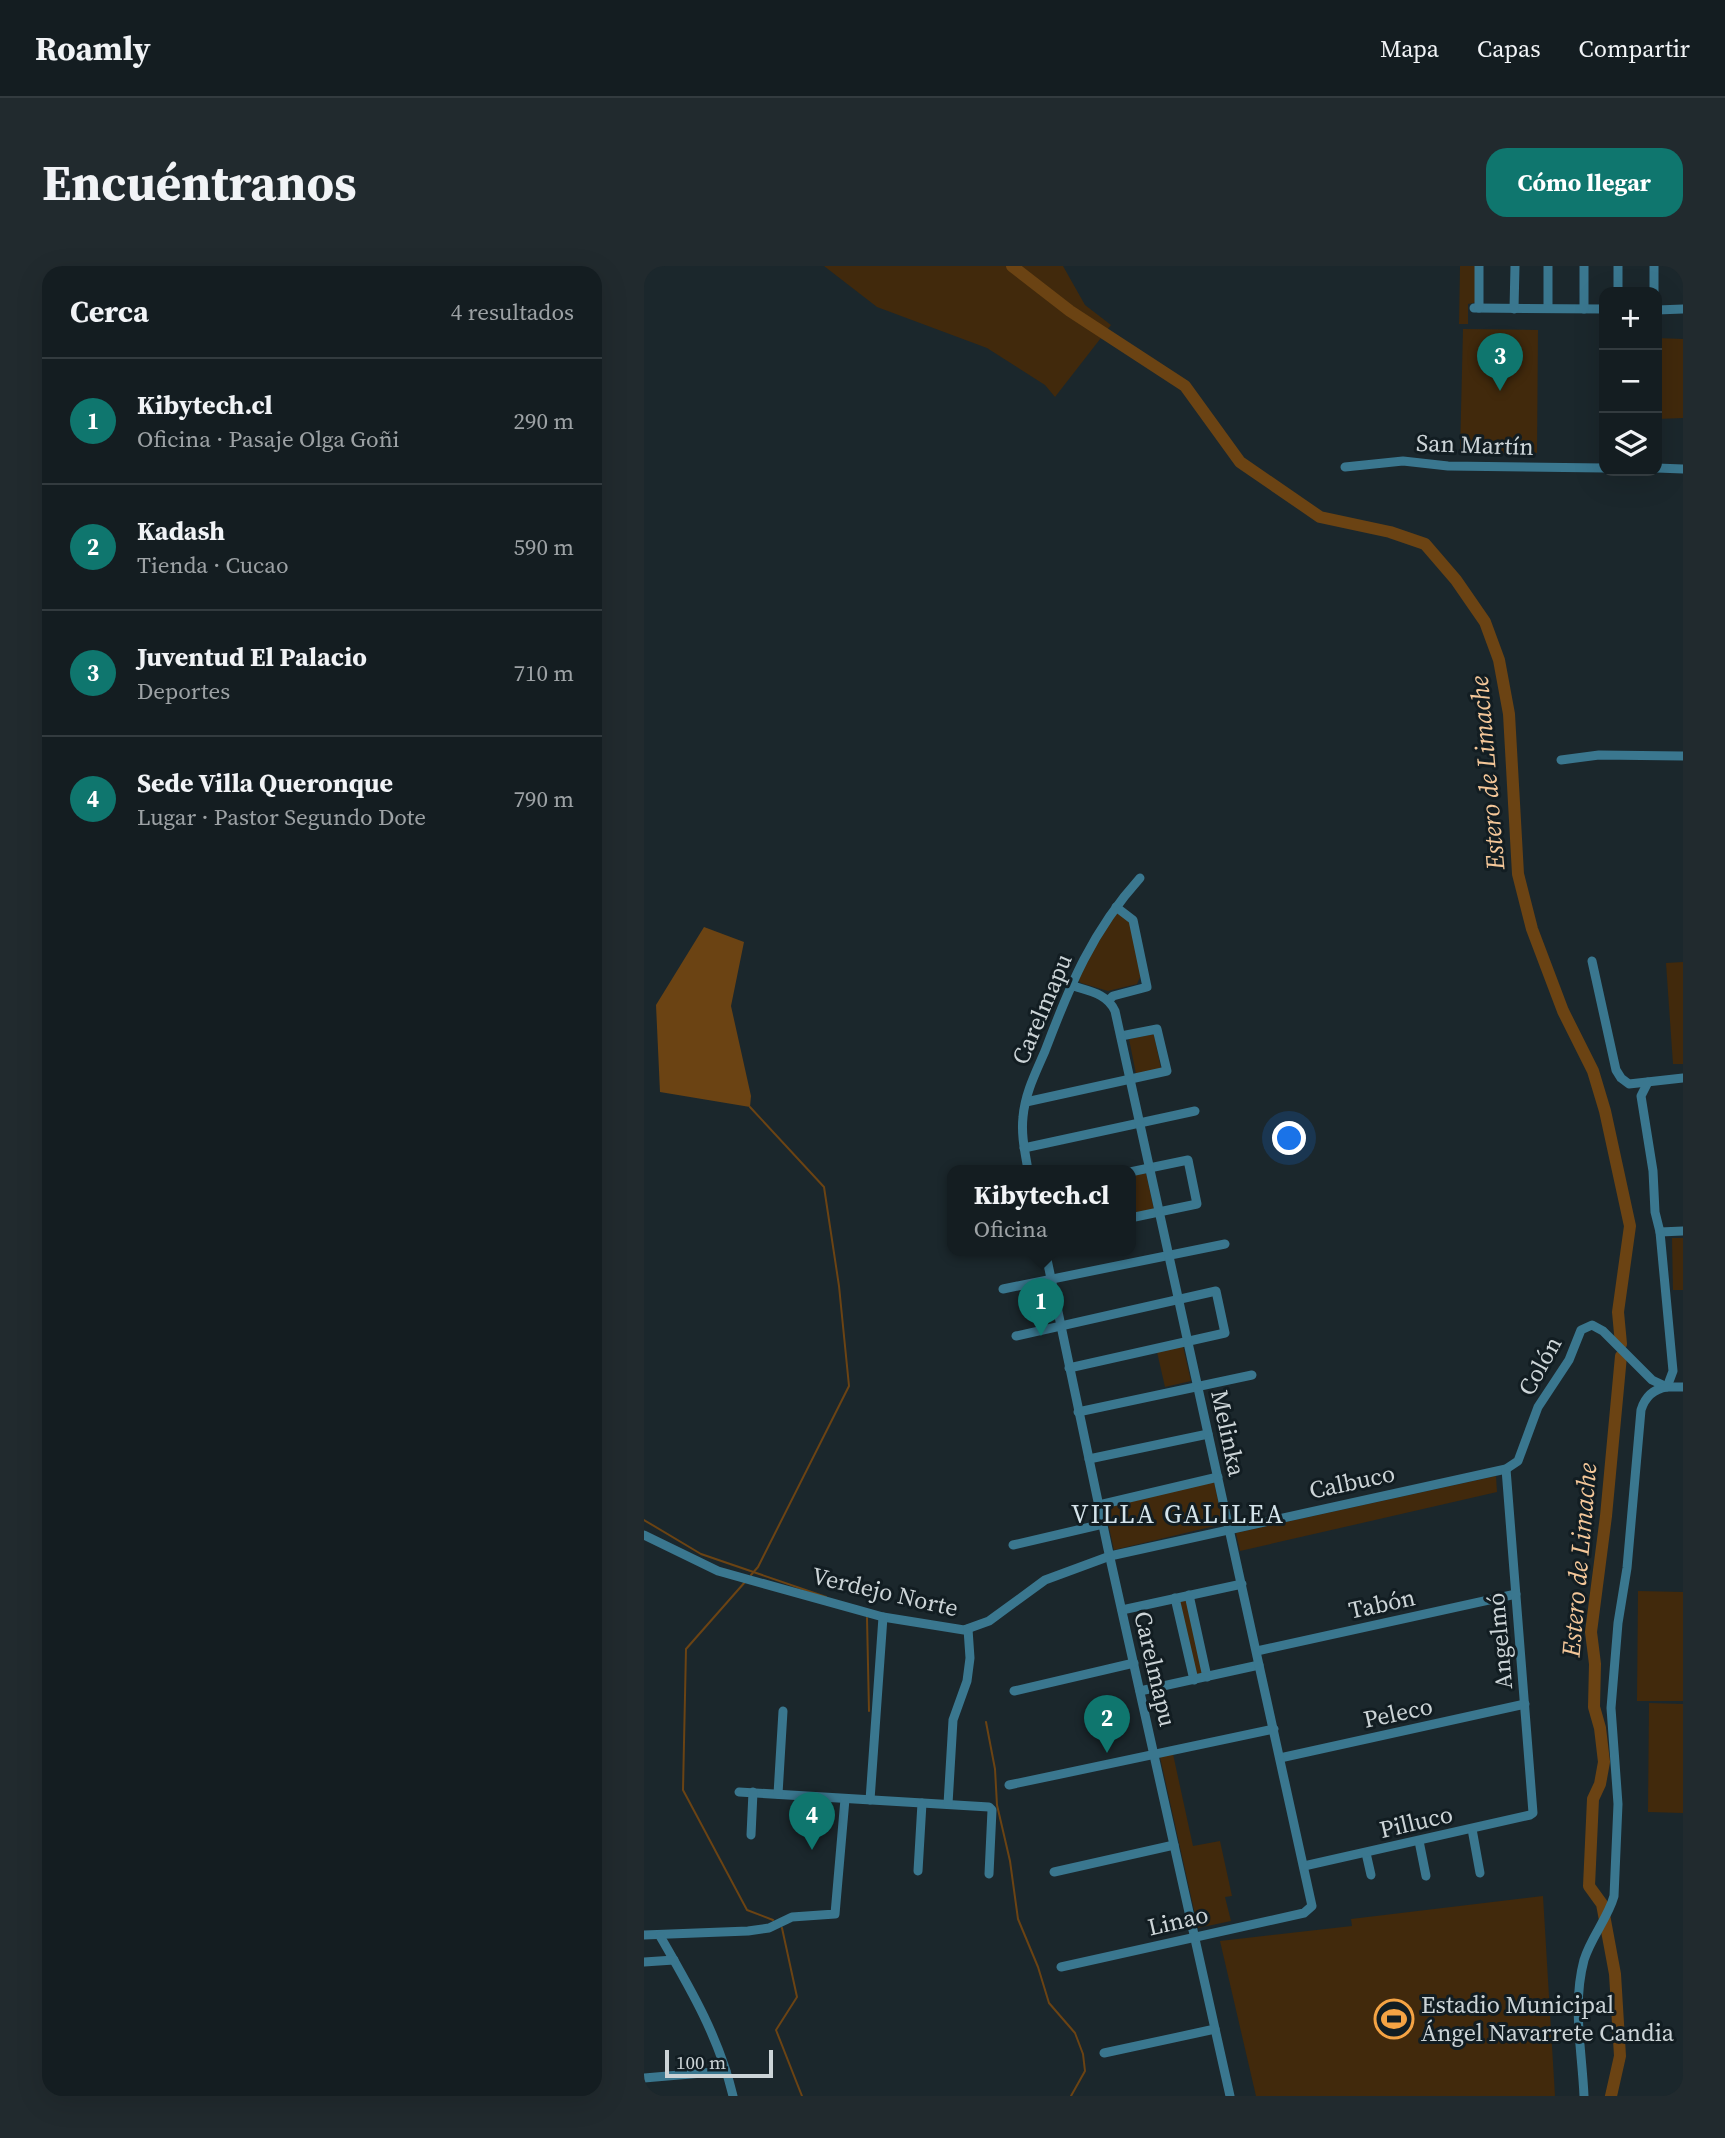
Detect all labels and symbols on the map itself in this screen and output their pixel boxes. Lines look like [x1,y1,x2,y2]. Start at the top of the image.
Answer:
pin: 3 [1477,333,1523,391]
street label: San Martín [1416,426,1535,463]
water label: Estero de Limache [1461,674,1514,873]
street label: Carelmapu [1003,948,1080,1069]
your location [1272,1121,1306,1155]
pin: 1 [1018,1278,1064,1336]
street label: Colón [1510,1330,1569,1401]
street label: Melinka [1203,1387,1254,1480]
street label: Calbuco [1306,1456,1398,1507]
water label: Estero de Limache [1552,1461,1605,1660]
district label: VILLA GALILEA [1071,1496,1285,1532]
street label: Verdejo Norte [809,1559,961,1624]
street label: Tabón [1346,1580,1418,1627]
street label: Angelmó [1479,1591,1520,1691]
street label: Carelmapu [1126,1608,1185,1730]
street label: Peleco [1360,1689,1436,1736]
pin: 2 [1084,1695,1130,1753]
pin: 4 [789,1792,835,1850]
street label: Pilluco [1376,1797,1456,1846]
street label: Linao [1144,1898,1212,1943]
place label: Estadio Municipal Ángel Navarrete Candia [1421,1988,1675,2049]
sports icon: Estadio Municipal Ángel Navarrete Candia [1373,1998,1415,2040]
scale bar [665,2047,774,2079]

